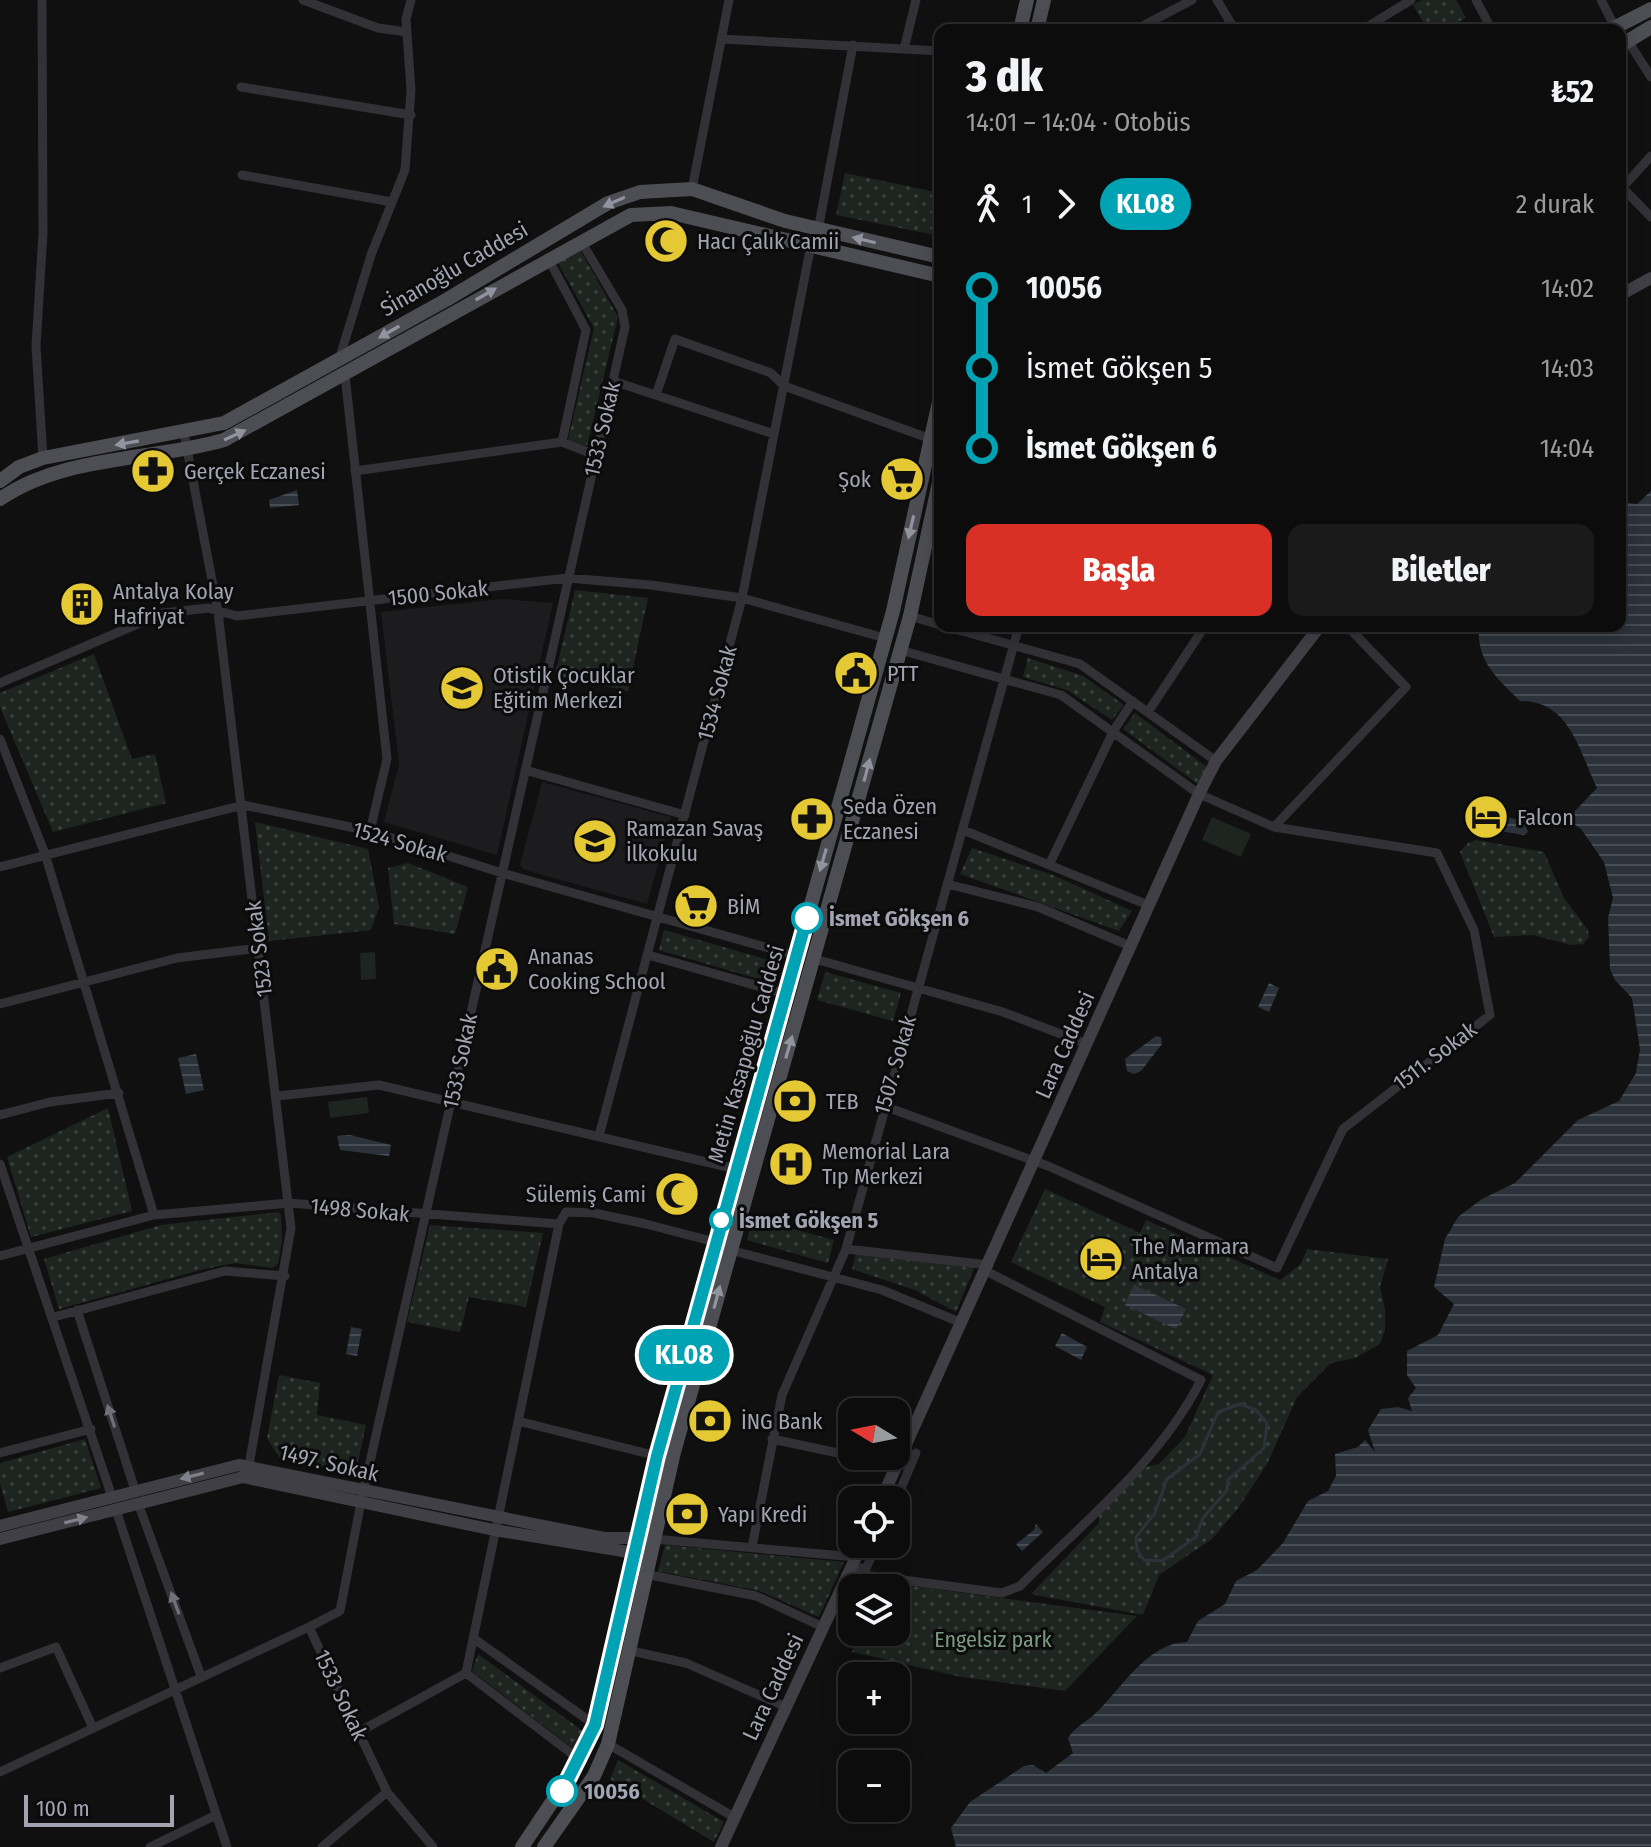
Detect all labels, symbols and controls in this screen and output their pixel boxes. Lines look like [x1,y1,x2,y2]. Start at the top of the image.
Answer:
text: 3 dk [966,50,1043,103]
text: ₺52 [1551,74,1594,110]
text: 14:01 – 14:04 · Otobüs [966,107,1191,138]
icon: walk [966,182,1010,226]
icon: forward [1044,182,1088,226]
text: KL08 [1116,187,1175,220]
text: 1 [1022,189,1032,220]
text: 2 durak [1516,189,1594,220]
one-way arrow [602,195,626,209]
street label: Si̇nanoğlu Caddesi [374,214,533,322]
mosque icon: Hacı Çalık Camii [642,217,690,265]
place label: Hacı Çalık Camii [697,228,839,256]
one-way arrow [851,233,876,246]
text: 10056 [1026,270,1102,306]
text: 14:02 [1541,273,1594,304]
one-way arrow [475,287,497,301]
one-way arrow [378,325,400,339]
text: İsmet Gökşen 5 [1026,350,1212,386]
text: 14:03 [1541,353,1594,384]
street label: 1533 Sokak [578,378,626,479]
one-way arrow [223,428,246,442]
text: İsmet Gökşen 6 [1026,430,1217,466]
text: 14:04 [1540,433,1594,464]
one-way arrow [114,438,139,450]
pharmacy icon: Gerçek Eczanesi [129,447,177,495]
supermarket icon: Şok [878,455,926,503]
place label: Gerçek Eczanesi [184,458,326,485]
place label: Şok [838,466,872,493]
one-way arrow [904,515,917,540]
button: Başla [966,524,1272,616]
button: Biletler [1288,524,1594,616]
street label: 1500 Sokak [387,574,490,612]
place label: Antalya Kolay Hafriyat [113,578,234,630]
building icon: Antalya Kolay Hafriyat [58,580,106,628]
street label: 1534 Sokak [691,642,743,744]
public building icon: PTT [832,649,880,697]
place label: PTT [887,660,919,687]
place label: Otistik Çocuklar Eğitim Merkezi [493,662,635,714]
school or university icon: Otistik Çocuklar Eğitim Merkezi [438,664,486,712]
one-way arrow [861,758,874,782]
place label: Seda Özen Eczanesi [843,793,937,845]
hotel icon: Falcon [1462,793,1510,841]
pharmacy icon: Seda Özen Eczanesi [788,795,836,843]
place label: Falcon [1517,804,1574,831]
place label: Ramazan Savaş İlkokulu [626,815,763,867]
street label: 1524 Sokak [350,816,451,869]
school or university icon: Ramazan Savaş İlkokulu [571,817,619,865]
one-way arrow [817,848,829,873]
supermarket icon: BİM [672,882,720,930]
place label: BİM [727,893,760,920]
street label: 1523 Sokak [240,899,278,999]
marker: İsmet Gökşen 6 [792,903,822,933]
place label: İsmet Gökşen 6 [829,905,969,932]
street label: Metin Kasapoğlu Caddesi [702,942,790,1166]
place label: Ananas Cooking School [528,943,666,995]
public building icon: Ananas Cooking School [473,945,521,993]
street label: Lara Caddesi [1029,987,1101,1103]
street label: 1533 Sokak [437,1010,483,1111]
street label: 1507. Sokak [868,1012,922,1118]
street label: 1511. Sokak [1388,1015,1483,1096]
one-way arrow [783,1035,796,1059]
bank icon: TEB [771,1077,819,1125]
place label: TEB [826,1088,859,1115]
place label: Memorial Lara Tıp Merkezi [822,1138,950,1190]
hospital icon: Memorial Lara Tıp Merkezi [767,1140,815,1188]
mosque icon: Sülemiş Cami [653,1170,701,1218]
place label: Sülemiş Cami [526,1181,646,1208]
street label: 1498 Sokak [309,1192,411,1228]
place label: İsmet Gökşen 5 [739,1207,879,1234]
marker: İsmet Gökşen 5 [710,1209,732,1231]
place label: The Marmara Antalya [1132,1233,1249,1285]
hotel icon: The Marmara Antalya [1077,1235,1125,1283]
one-way arrow [711,1285,724,1309]
line badge: KL08 [628,1329,740,1381]
text: KL08 [655,1338,713,1371]
bank icon: İNG Bank [686,1397,734,1445]
north arrow [838,1398,910,1470]
map controls [838,1398,910,1822]
one-way arrow [104,1403,117,1427]
place label: İNG Bank [741,1408,823,1435]
street label: 1497. Sokak [277,1438,382,1488]
one-way arrow [179,1470,204,1483]
button: locate [838,1486,910,1558]
bank icon: Yapı Kredi [663,1490,711,1538]
place label: Yapı Kredi [718,1501,807,1528]
one-way arrow [63,1513,88,1526]
button: layers [838,1574,910,1646]
one-way arrow [168,1591,180,1615]
park label: Engelsiz park [934,1626,1052,1653]
street label: Lara Caddesi [737,1629,809,1745]
street label: 1533 Sokak [308,1645,374,1745]
button: + [838,1662,910,1734]
button: − [838,1750,910,1822]
marker: 10056 [547,1776,577,1806]
place label: 10056 [584,1778,640,1805]
scale bar [24,1791,174,1827]
text: 100 m [36,1795,90,1822]

